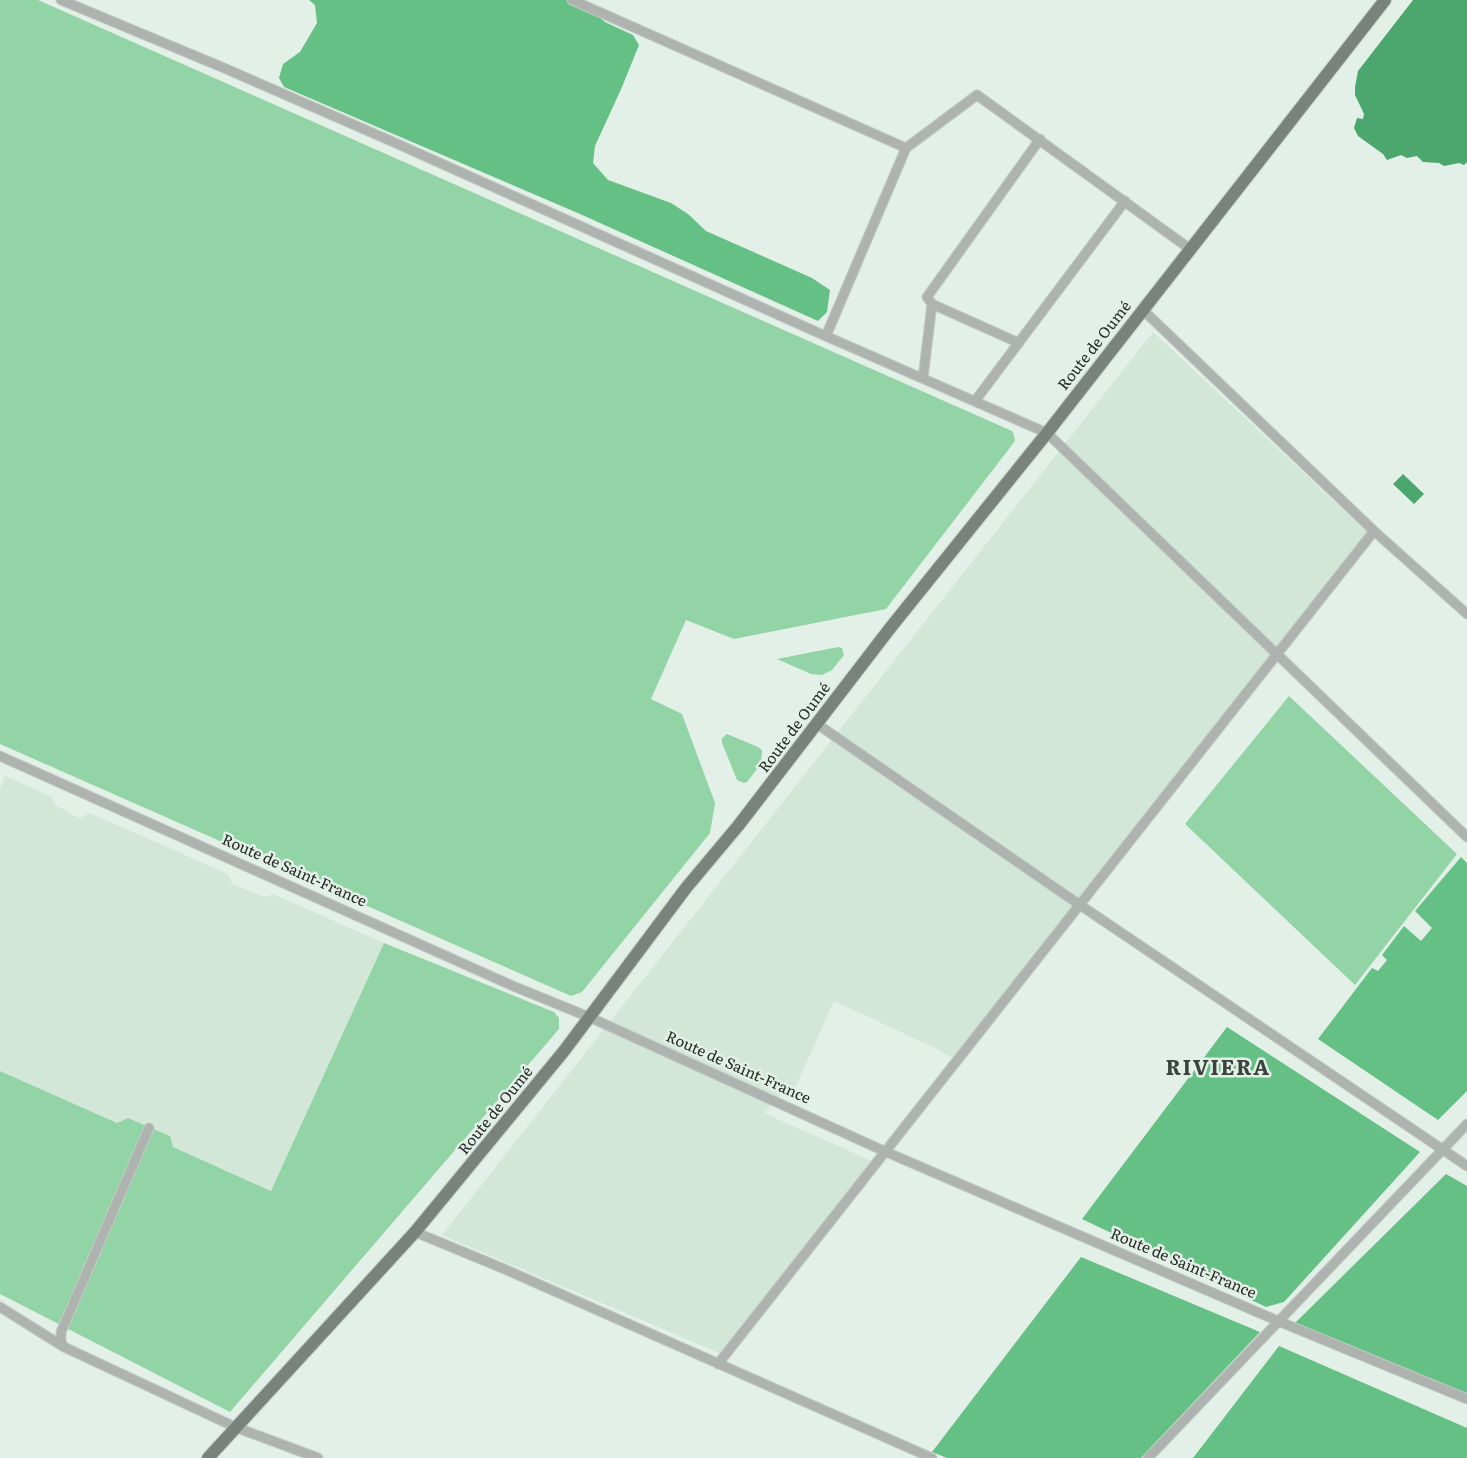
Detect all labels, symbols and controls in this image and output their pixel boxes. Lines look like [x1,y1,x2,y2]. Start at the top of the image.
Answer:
street label: Route de Oumé [1055,298,1135,394]
street label: Route de Oumé [755,679,835,777]
street label: Route de Saint-France [219,831,369,911]
street label: Route de Saint-France [663,1028,813,1108]
district label: RIVIERA [1165,1056,1271,1082]
street label: Route de Oumé [455,1063,537,1159]
street label: Route de Saint-France [1107,1225,1259,1303]

